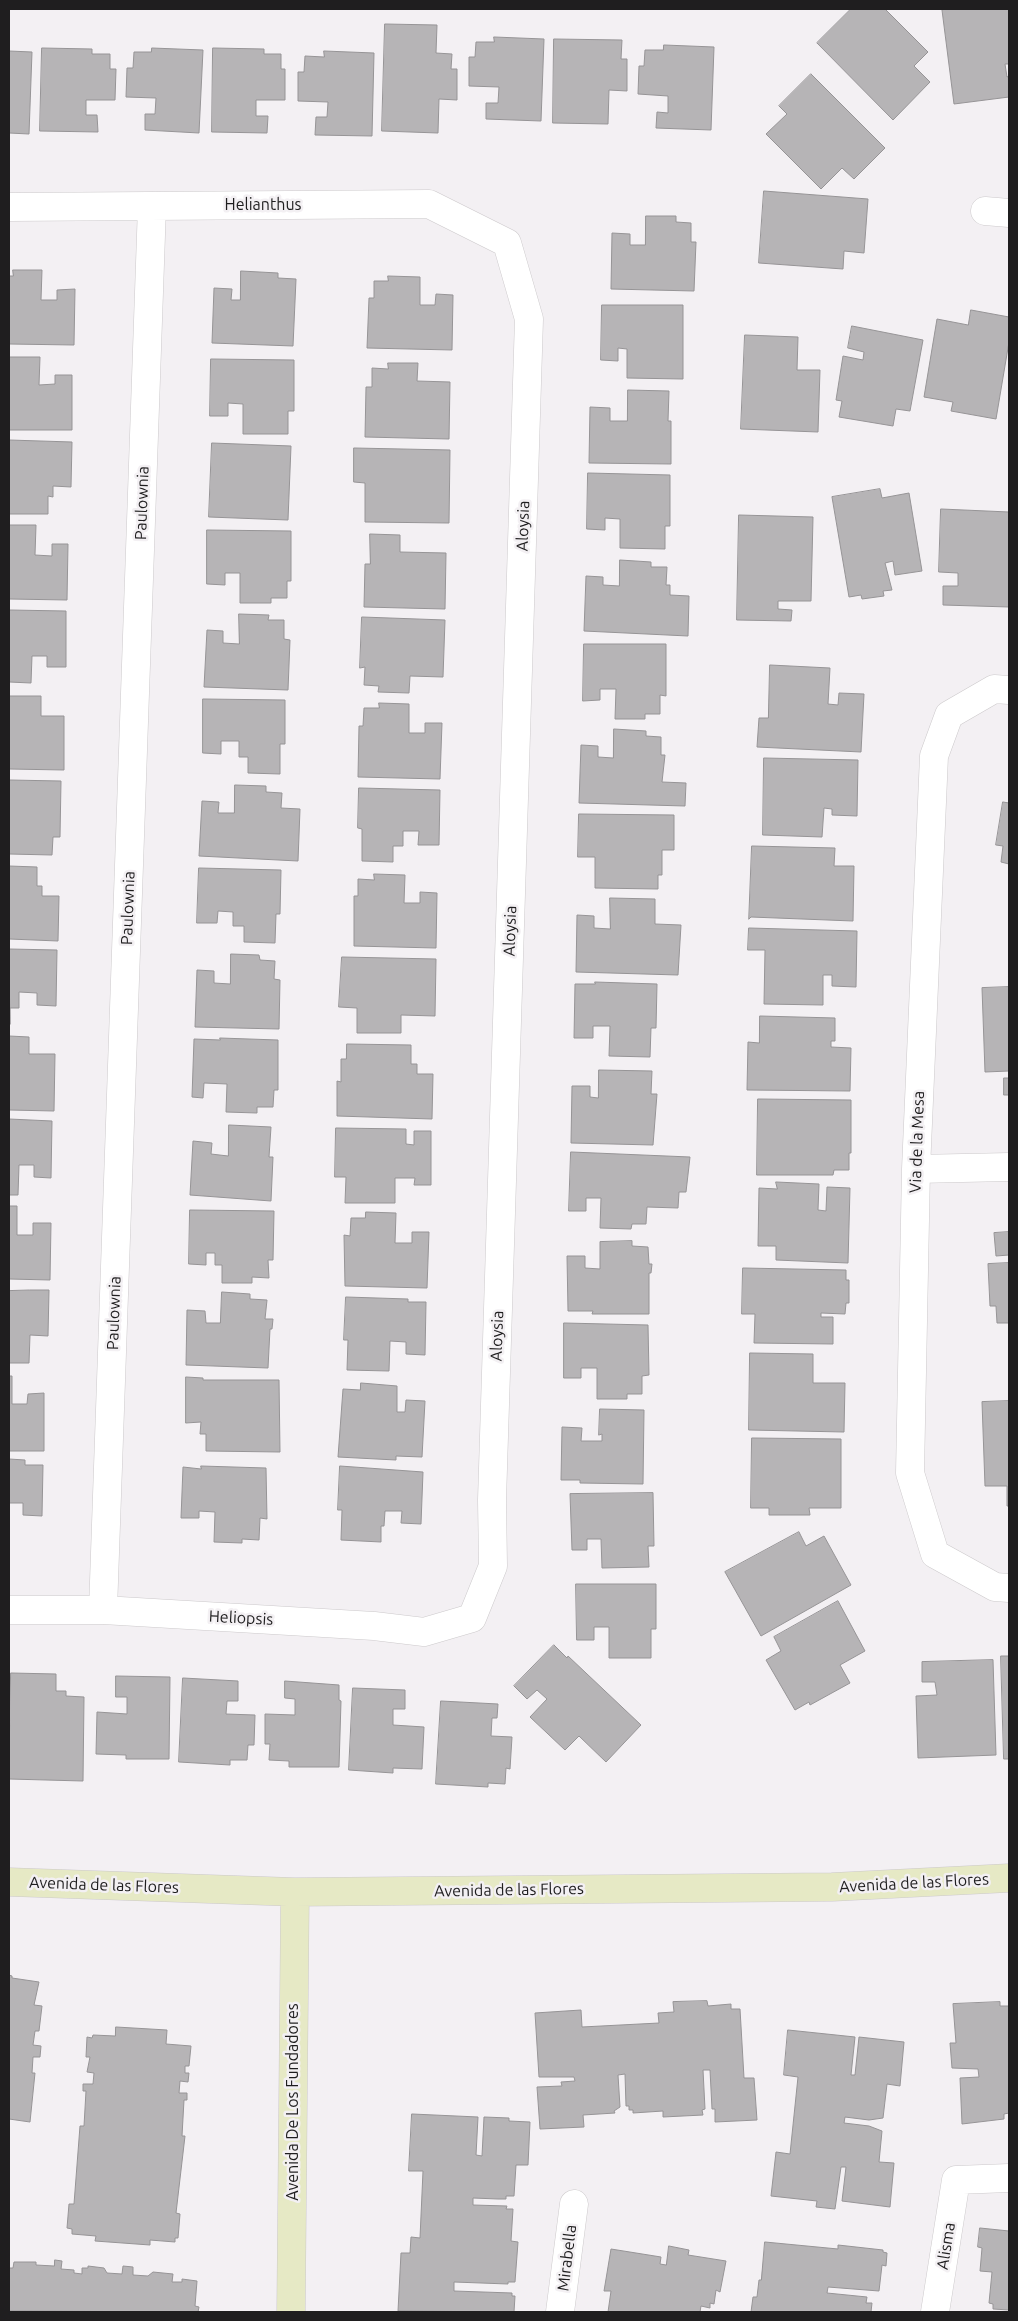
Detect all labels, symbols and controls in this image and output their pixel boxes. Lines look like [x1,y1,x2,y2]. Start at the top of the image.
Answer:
street label: Helianthus [225,195,301,215]
street label: Paulownia [131,466,153,540]
street label: Aloysia [513,500,533,552]
street label: Paulownia [117,871,139,945]
street label: Aloysia [500,905,520,957]
street label: Via de la Mesa [906,1091,928,1193]
street label: Paulownia [103,1276,125,1350]
street label: Aloysia [487,1310,507,1362]
street label: Heliopsis [208,1607,274,1629]
street label: Avenida de las Flores [839,1869,989,1897]
street label: Avenida de las Flores [29,1873,179,1897]
street label: Avenida de las Flores [434,1879,584,1901]
street label: Avenida De Los Fundadores [283,2003,303,2201]
street label: Alisma [933,2221,959,2271]
street label: Mirabella [553,2224,581,2292]

